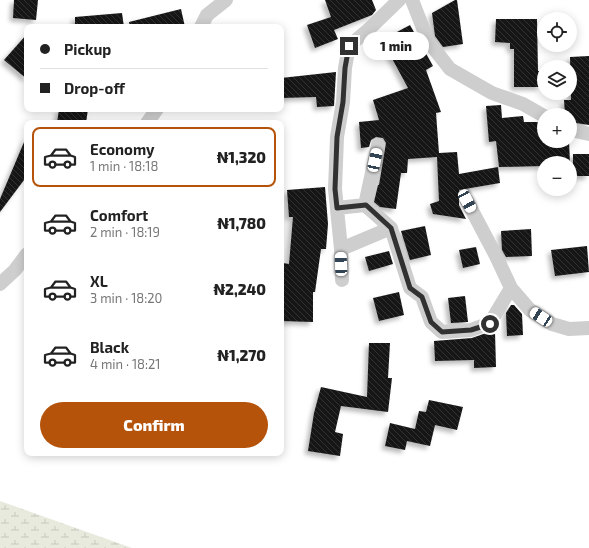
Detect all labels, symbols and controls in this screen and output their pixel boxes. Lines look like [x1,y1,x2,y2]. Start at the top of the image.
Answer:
map controls [537,12,577,196]
button: locate [537,12,577,52]
callout: 1 min [363,32,429,60]
route end [340,37,358,55]
text: 1 min [380,38,412,54]
text: Pickup [64,40,111,58]
button: layers [537,60,577,100]
text: Drop-off [64,79,125,97]
button: + [537,108,577,148]
icon: car [42,139,78,175]
text: Economy [90,140,155,158]
car [367,147,383,173]
text: ₦1,320 [217,148,266,166]
button: − [537,156,577,196]
text: 1 min · 18:18 [90,158,158,174]
car [456,188,478,214]
icon: car [42,205,78,241]
text: Comfort [90,206,148,224]
text: ₦1,780 [217,214,266,232]
text: 2 min · 18:19 [90,224,160,240]
car [335,252,347,276]
icon: car [42,271,78,307]
text: XL [90,272,108,290]
text: ₦2,240 [213,280,266,298]
text: 3 min · 18:20 [90,290,162,306]
car [528,305,554,329]
route start [481,315,499,333]
icon: car [42,337,78,373]
text: Black [90,338,129,356]
text: ₦1,270 [217,346,266,364]
text: 4 min · 18:21 [90,356,161,372]
button: Confirm [40,402,268,448]

